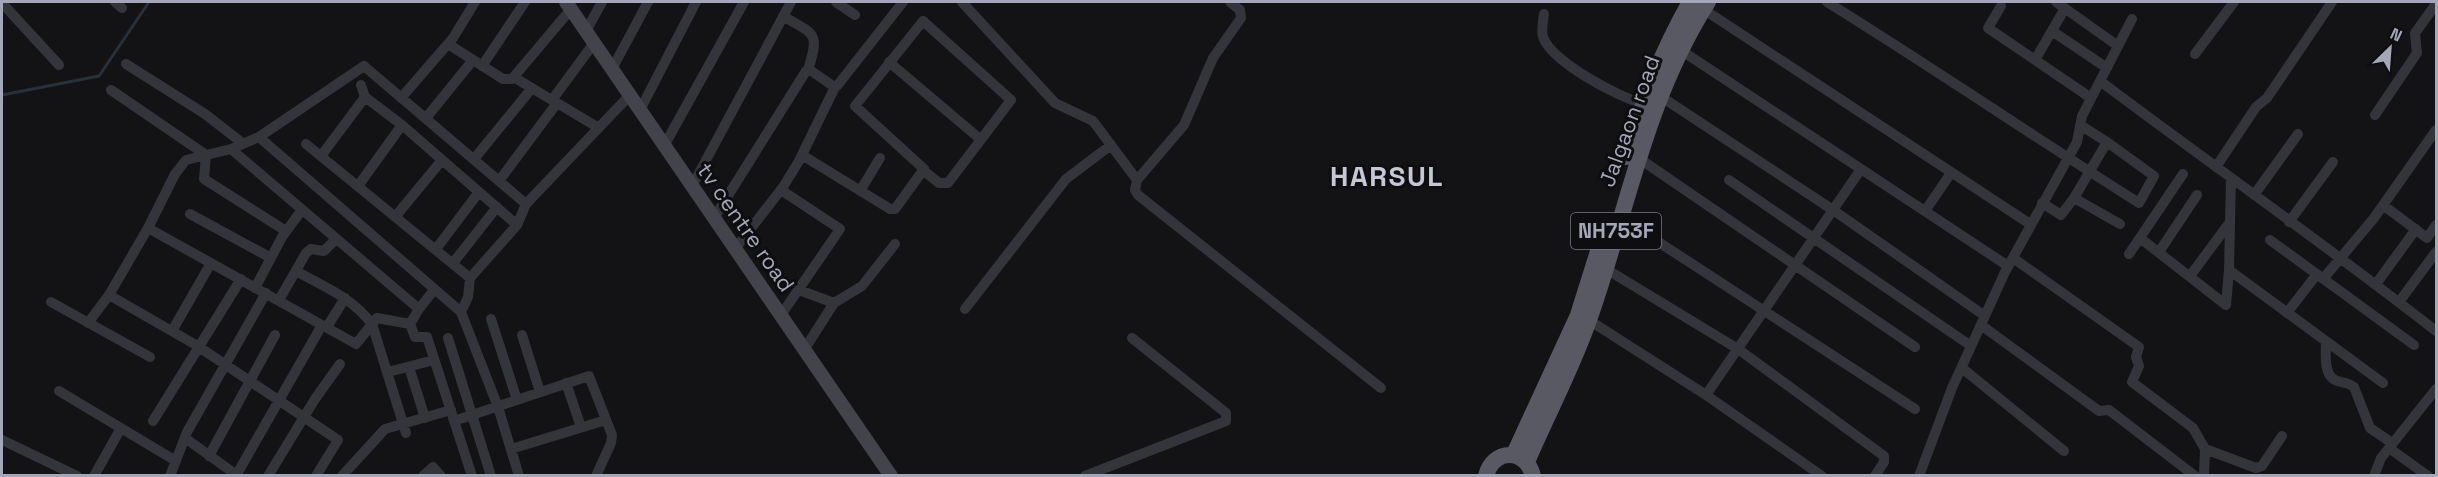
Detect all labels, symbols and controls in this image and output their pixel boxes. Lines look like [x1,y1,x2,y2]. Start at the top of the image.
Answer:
north arrow [2360,18,2420,78]
text: N [2387,23,2405,47]
street label: Jalgaon road [1592,51,1666,191]
street label: tv centre road [691,157,801,297]
district label: HARSUL [1330,158,1444,194]
road number: NH753F [1571,213,1661,249]

